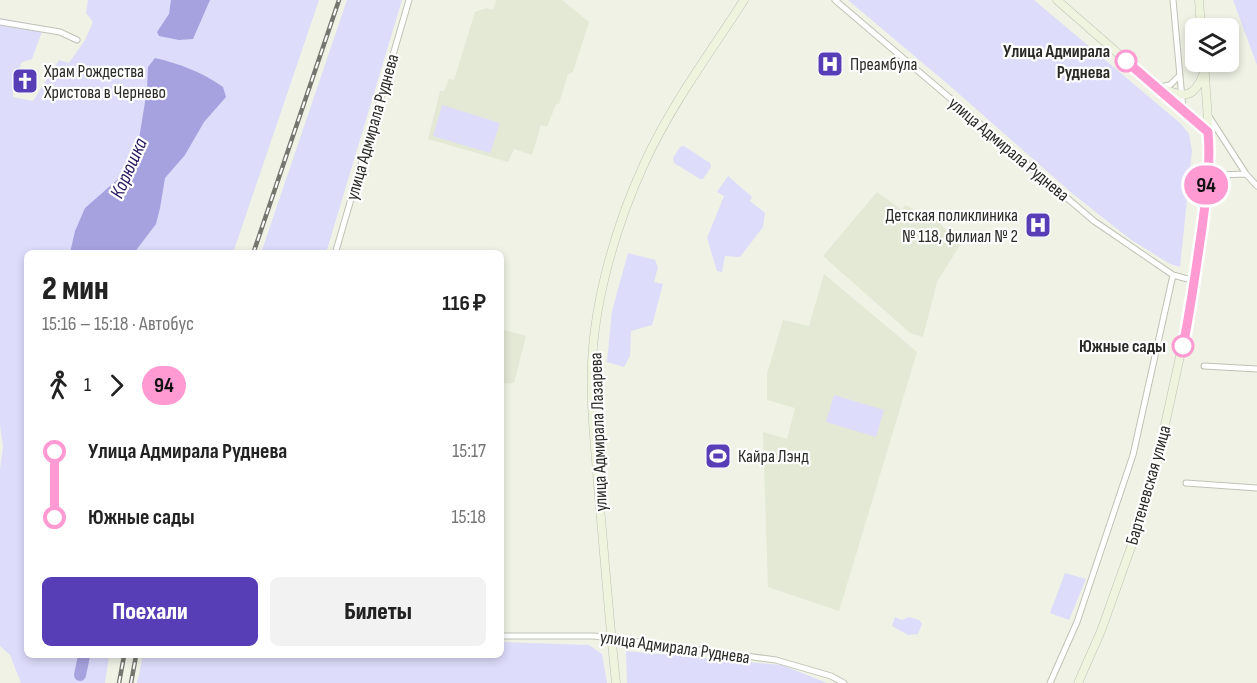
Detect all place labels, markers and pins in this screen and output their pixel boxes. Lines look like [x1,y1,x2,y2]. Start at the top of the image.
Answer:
place label: Улица Адмирала Руднева [1003,41,1110,83]
hospital icon: Преамбула [815,49,845,79]
marker: Улица Адмирала Руднева [1115,50,1137,72]
place label: Преамбула [850,54,918,75]
place label: Храм Рождества Христова в Чернево [43,61,166,103]
church icon: Храм Рождества Христова в Чернево [10,66,40,96]
place label: Детская поликлиника № 118, филиал № 2 [885,205,1018,247]
hospital icon: Детская поликлиника № 118, филиал № 2 [1023,210,1053,240]
marker: Южные сады [1172,335,1194,357]
place label: Южные сады [1079,336,1166,357]
sports icon: Кайра Лэнд [703,441,733,471]
place label: Кайра Лэнд [738,446,809,467]

